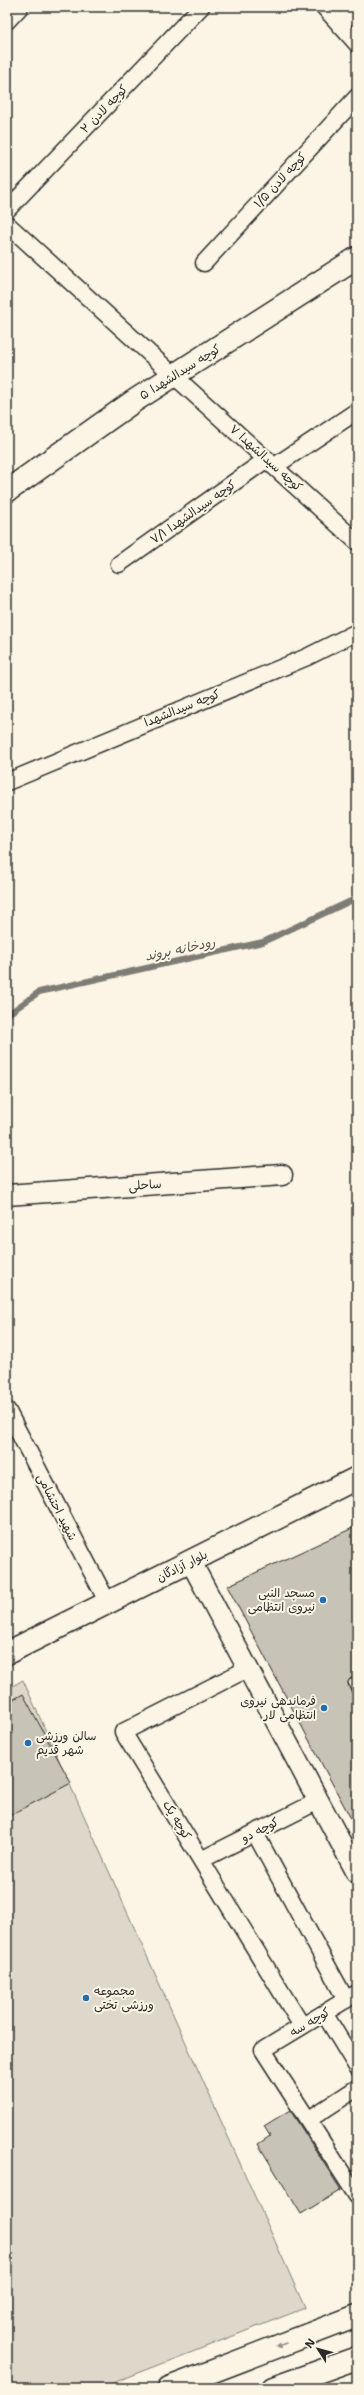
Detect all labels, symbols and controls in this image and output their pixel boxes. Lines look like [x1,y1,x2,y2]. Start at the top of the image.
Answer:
street label: کوچه لادن ۲ [77,81,131,137]
street label: کوچه لادن ۱/۵ [250,149,310,211]
street label: کوچه سیدالشهدا ۵ [137,341,223,403]
street label: کوچه سیدالشهدا ۷ [226,421,306,495]
street label: کوچه سیدالشهدا ۷/۱ [147,476,239,548]
street label: کوچه سیدالشهدا [142,686,222,730]
water label: رودخانه بروند [143,933,217,965]
street label: ساحلی [128,1176,162,1194]
street label: شهید احتشامی [33,1471,81,1543]
street label: بلوار آزادگان [154,1546,210,1586]
place label: مسجد النبی نیروی انتظامی [248,1585,315,1615]
marker: مسجد النبی نیروی انتظامی [318,1595,328,1605]
place label: فرماندهی نیروی انتظامی لار [240,1693,316,1723]
marker: فرماندهی نیروی انتظامی لار [319,1703,329,1713]
place label: سالن ورزشی شهر قدیم [36,1728,96,1759]
marker: سالن ورزشی شهر قدیم [23,1738,33,1748]
street label: کوچه یک [159,1798,195,1842]
street label: کوچه دو [238,1814,281,1847]
place label: مجموعه ورزشی تختی [94,1983,154,2013]
marker: مجموعه ورزشی تختی [81,1993,91,2003]
street label: کوچه سه [287,2004,333,2040]
north arrow [298,2329,338,2369]
text: N [302,2335,319,2351]
one-way arrow [275,2343,287,2349]

